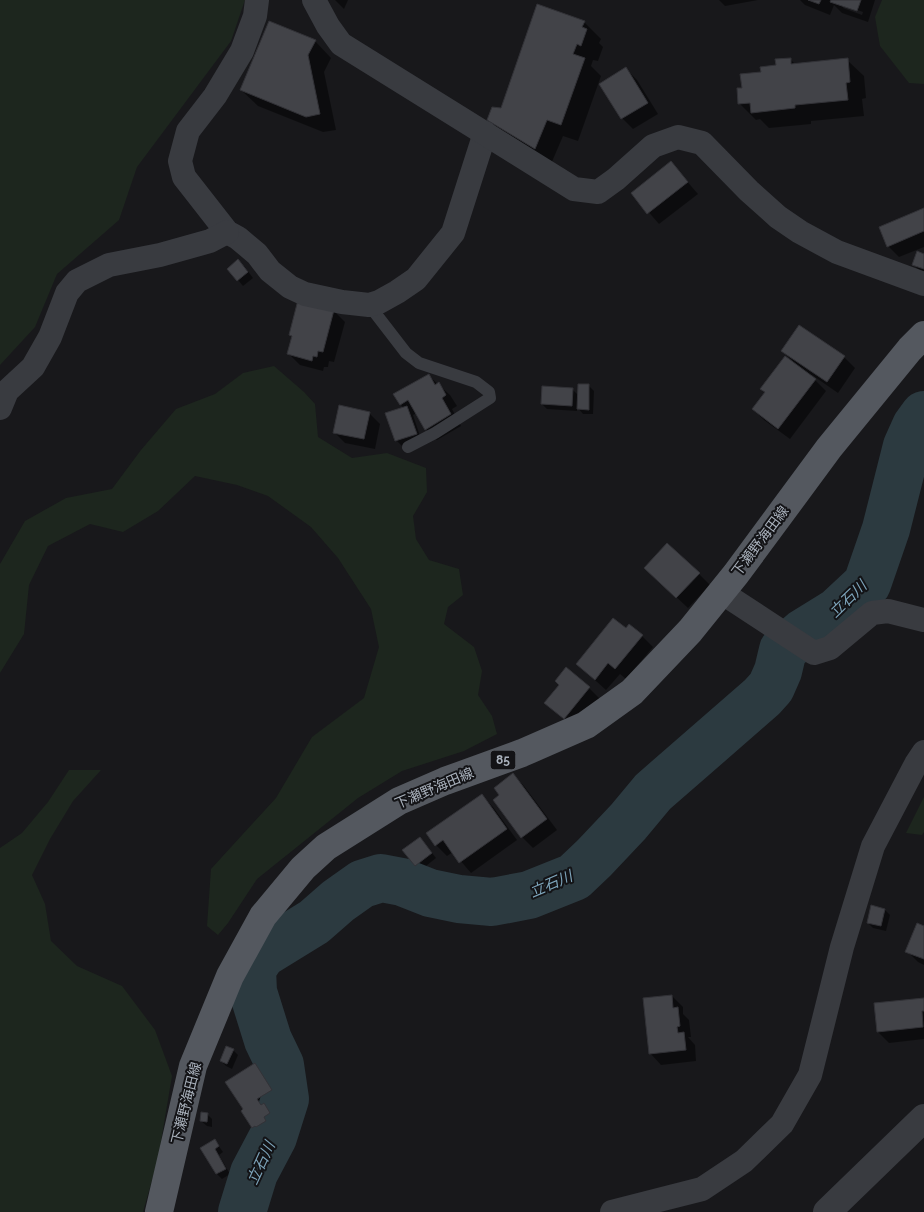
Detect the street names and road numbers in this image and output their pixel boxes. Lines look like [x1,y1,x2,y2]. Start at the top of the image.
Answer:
street label: 下瀬野海田線 [728,503,792,579]
road number: 85 [490,750,516,770]
street label: 下瀬野海田線 [392,764,476,812]
street label: 下瀬野海田線 [168,1060,204,1146]

